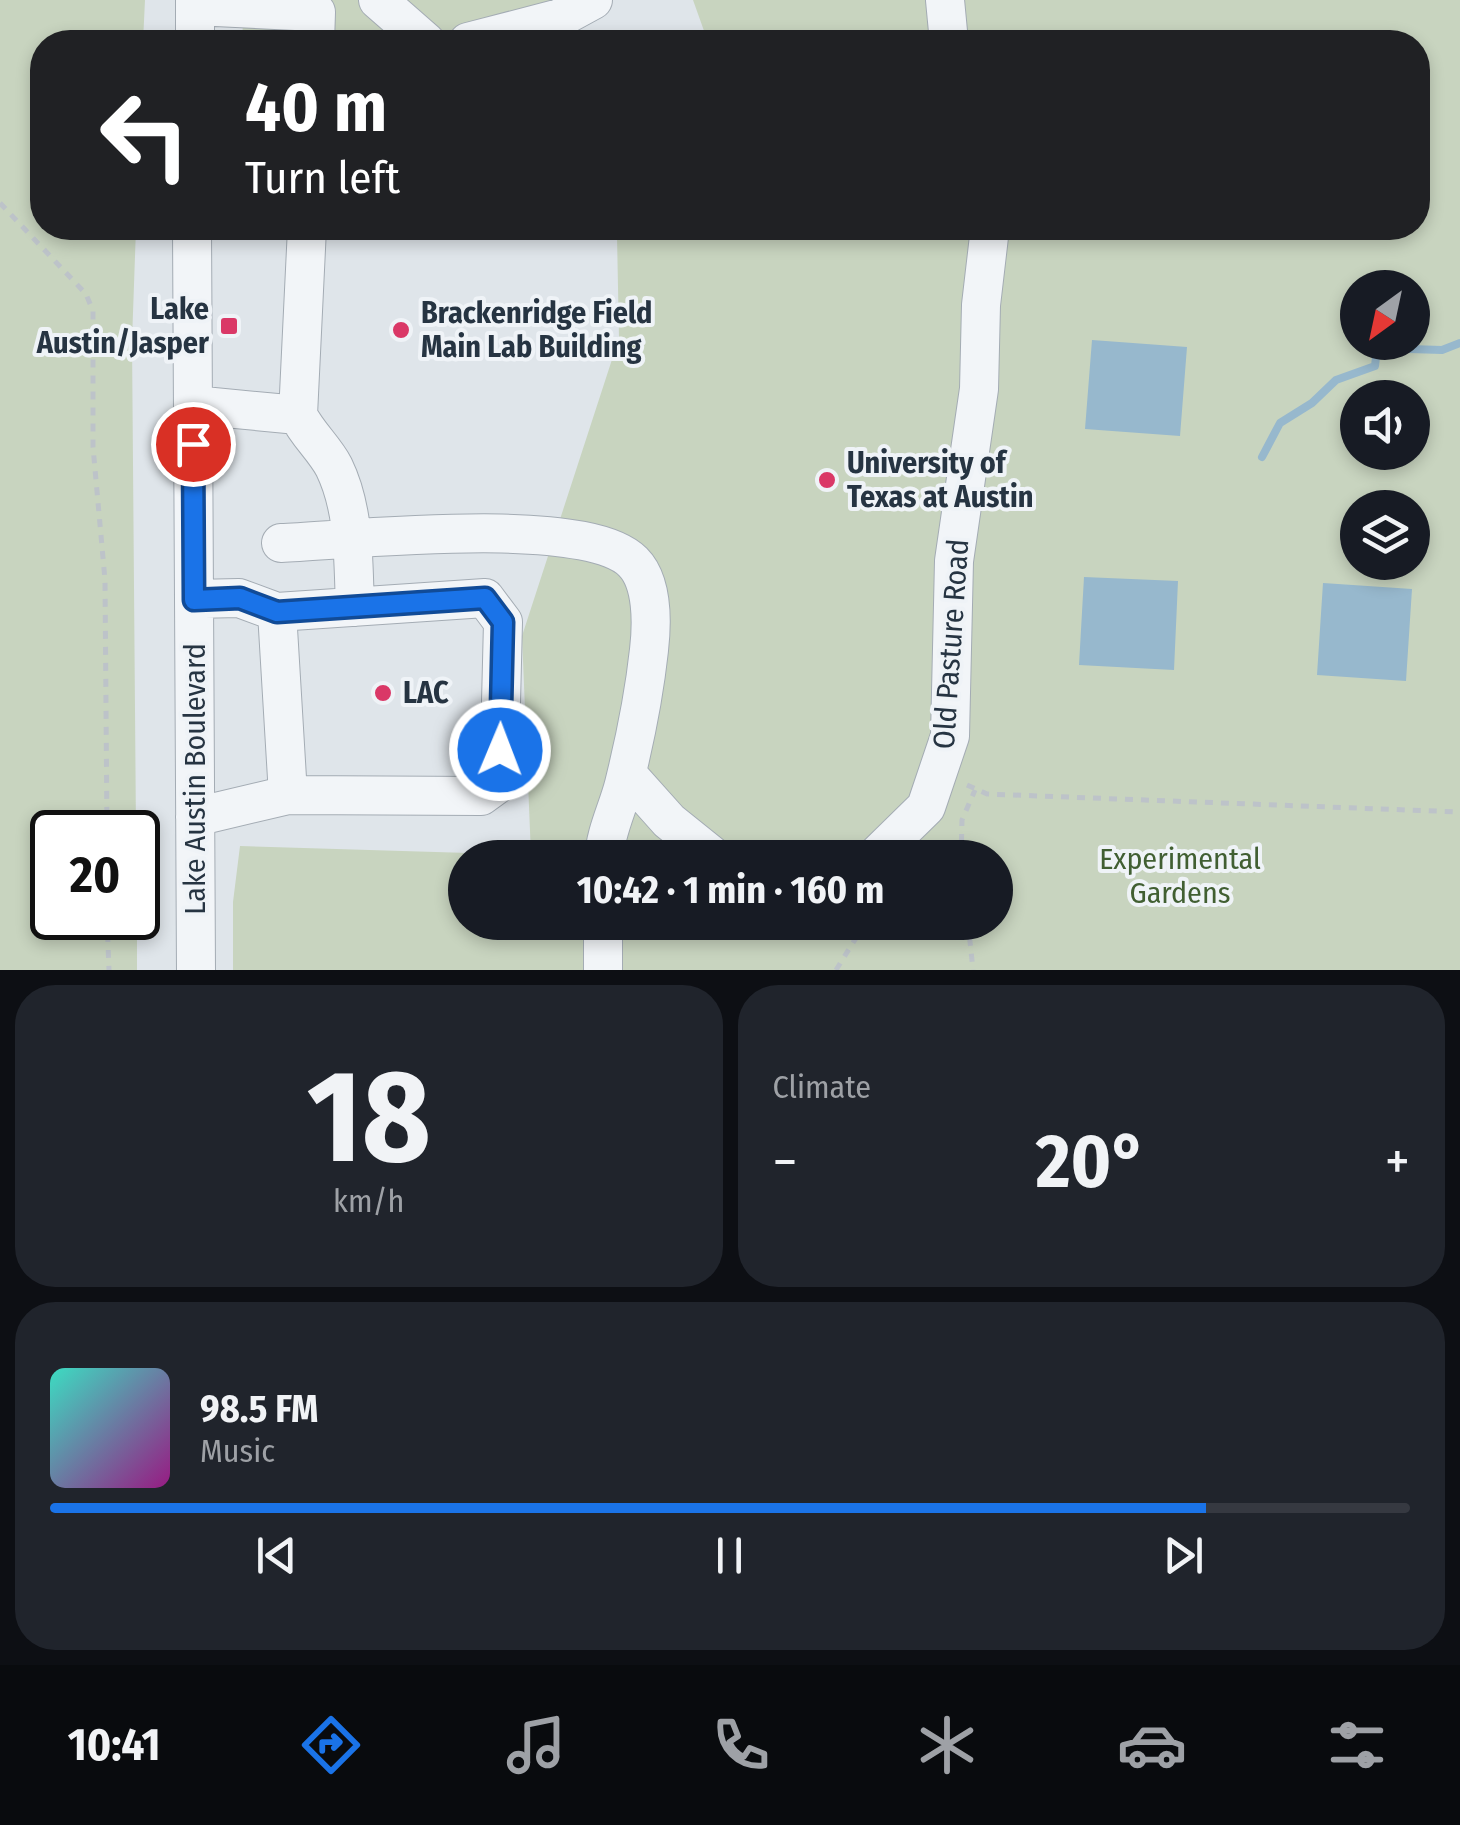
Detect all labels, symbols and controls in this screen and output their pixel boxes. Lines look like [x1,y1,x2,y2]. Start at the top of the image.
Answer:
text: 40 m [245,66,387,150]
icon: left [80,70,210,200]
text: Turn left [245,151,400,205]
north arrow [1340,270,1430,360]
map controls [1340,270,1430,580]
place label: Lake Austin/Jasper [36,291,210,361]
place label: Brackenridge Field Main Lab Building [421,295,652,365]
marker: Lake Austin/Jasper [218,315,240,337]
marker: Brackenridge Field Main Lab Building [390,319,412,341]
button: sound [1340,380,1430,470]
pin [151,402,236,487]
icon: arrive [166,417,221,472]
place label: University of Texas at Austin [847,445,1033,515]
marker: University of Texas at Austin [816,469,838,491]
button: layers [1340,490,1430,580]
street label: Old Pasture Road [926,538,976,750]
street label: Lake Austin Boulevard [177,643,213,915]
place label: LAC [403,675,449,711]
marker: LAC [372,682,394,704]
position arrow [448,698,552,802]
speed limit sign: 20 [30,810,160,940]
park label: Experimental Gardens [1099,841,1261,911]
text: 10:42 · 1 min · 160 m [577,867,884,913]
text: 18 [307,1039,431,1195]
text: Climate [773,1068,871,1106]
text: 20° [1036,1117,1147,1207]
text: − [773,1129,797,1195]
text: + [1385,1129,1410,1195]
text: km/h [333,1182,404,1220]
text: 98.5 FM [200,1386,318,1432]
text: Music [200,1432,275,1470]
icon: previous [249,1528,304,1583]
icon: pause [702,1528,757,1583]
icon: next [1156,1528,1211,1583]
icon: directions [296,1710,366,1780]
icon: music [501,1710,571,1780]
icon: phone [706,1710,776,1780]
icon: climate [912,1710,982,1780]
icon: car [1117,1710,1187,1780]
icon: filters [1322,1710,1392,1780]
text: 10:41 [68,1718,160,1772]

